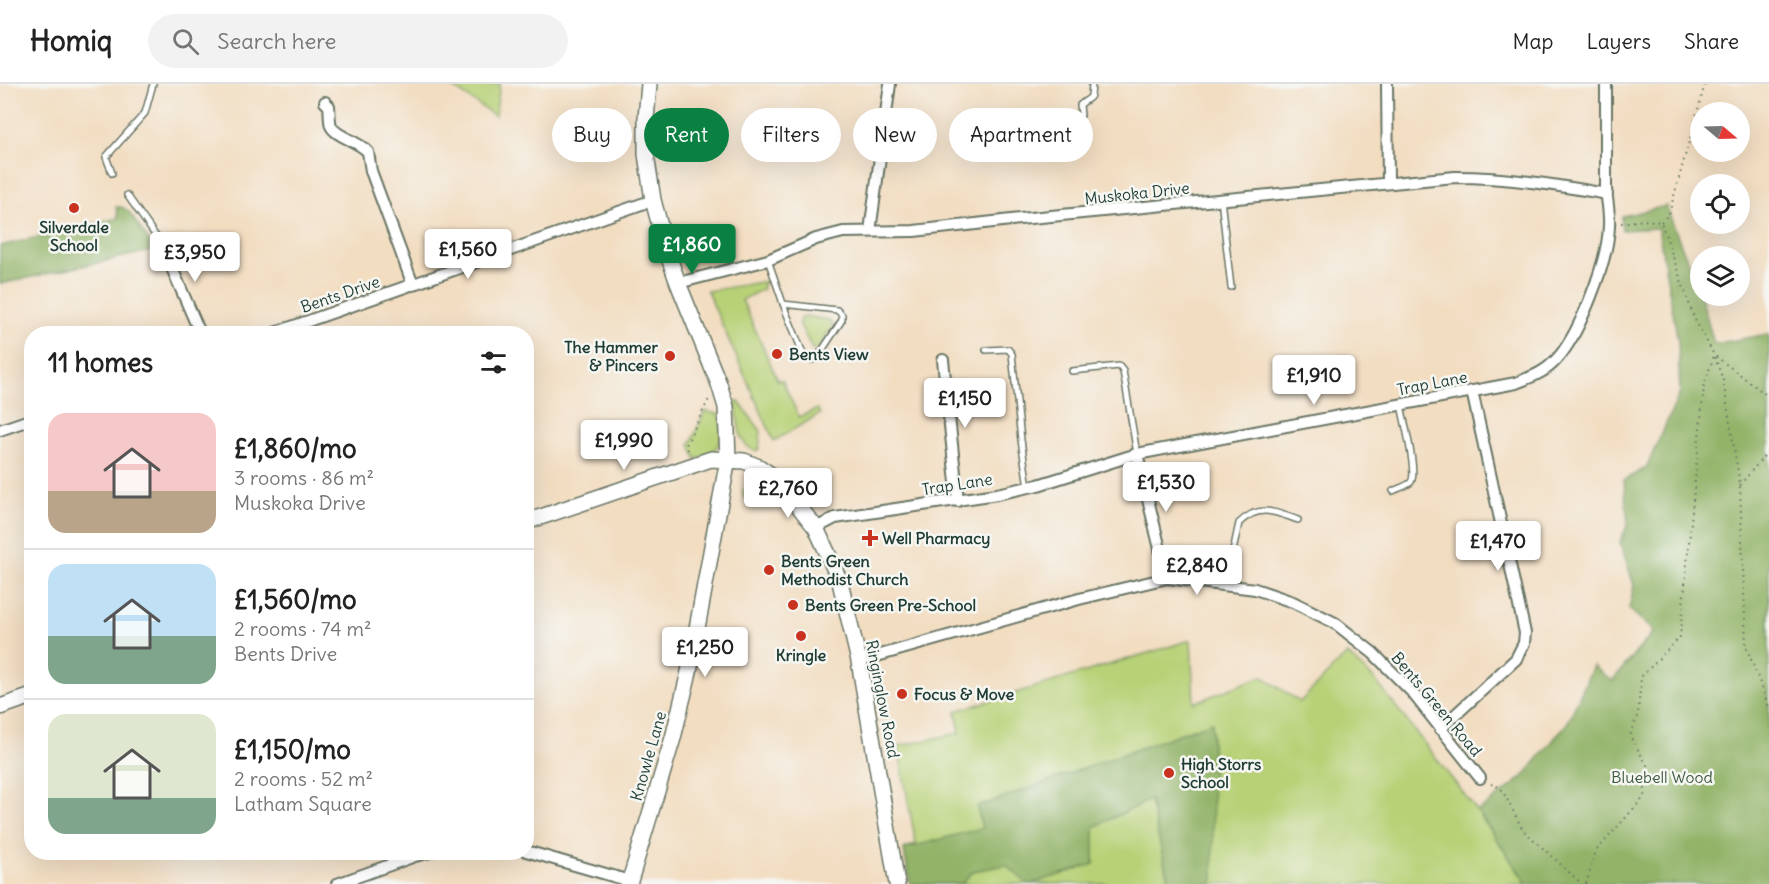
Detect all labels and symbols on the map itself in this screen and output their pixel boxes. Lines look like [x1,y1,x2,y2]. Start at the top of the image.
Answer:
north arrow [1690,102,1750,162]
street label: Muskoka Drive [1084,178,1190,208]
marker: Silverdale School [67,201,81,215]
place label: Silverdale School [39,217,109,255]
pin: £1,860 [643,224,741,275]
pin: £1,560 [419,229,517,280]
pin: £3,950 [146,232,244,283]
street label: Bents Drive [298,271,382,317]
place label: The Hammer & Pincers [564,337,658,375]
place label: Bents View [789,344,869,364]
marker: Bents View [770,347,784,361]
marker: The Hammer & Pincers [663,349,677,363]
pin: £1,910 [1265,355,1363,406]
street label: Trap Lane [1395,366,1469,400]
pin: £1,150 [916,378,1014,429]
pin: £1,990 [575,420,673,471]
pin: £1,530 [1117,462,1215,513]
pin: £2,760 [739,468,837,519]
street label: Trap Lane [920,469,994,499]
pin: £1,470 [1449,521,1547,572]
place label: Well Pharmacy [882,528,990,549]
marker: Well Pharmacy [863,531,877,545]
pin: £2,840 [1148,545,1246,596]
place label: Bents Green Methodist Church [781,551,908,589]
marker: Bents Green Methodist Church [762,563,776,577]
place label: Bents Green Pre-School [805,595,976,615]
marker: Bents Green Pre-School [786,598,800,612]
pin: £1,250 [656,627,754,678]
marker: Kringle [794,629,808,643]
street label: Ringinglow Road [862,638,904,760]
place label: Kringle [776,645,827,666]
street label: Bents Green Road [1388,648,1486,760]
place label: Focus & Move [914,684,1015,704]
marker: Focus & Move [895,687,909,701]
street label: Knowle Lane [626,709,670,803]
place label: High Storrs School [1181,754,1261,792]
marker: High Storrs School [1162,766,1176,780]
park label: Bluebell Wood [1611,767,1713,787]

